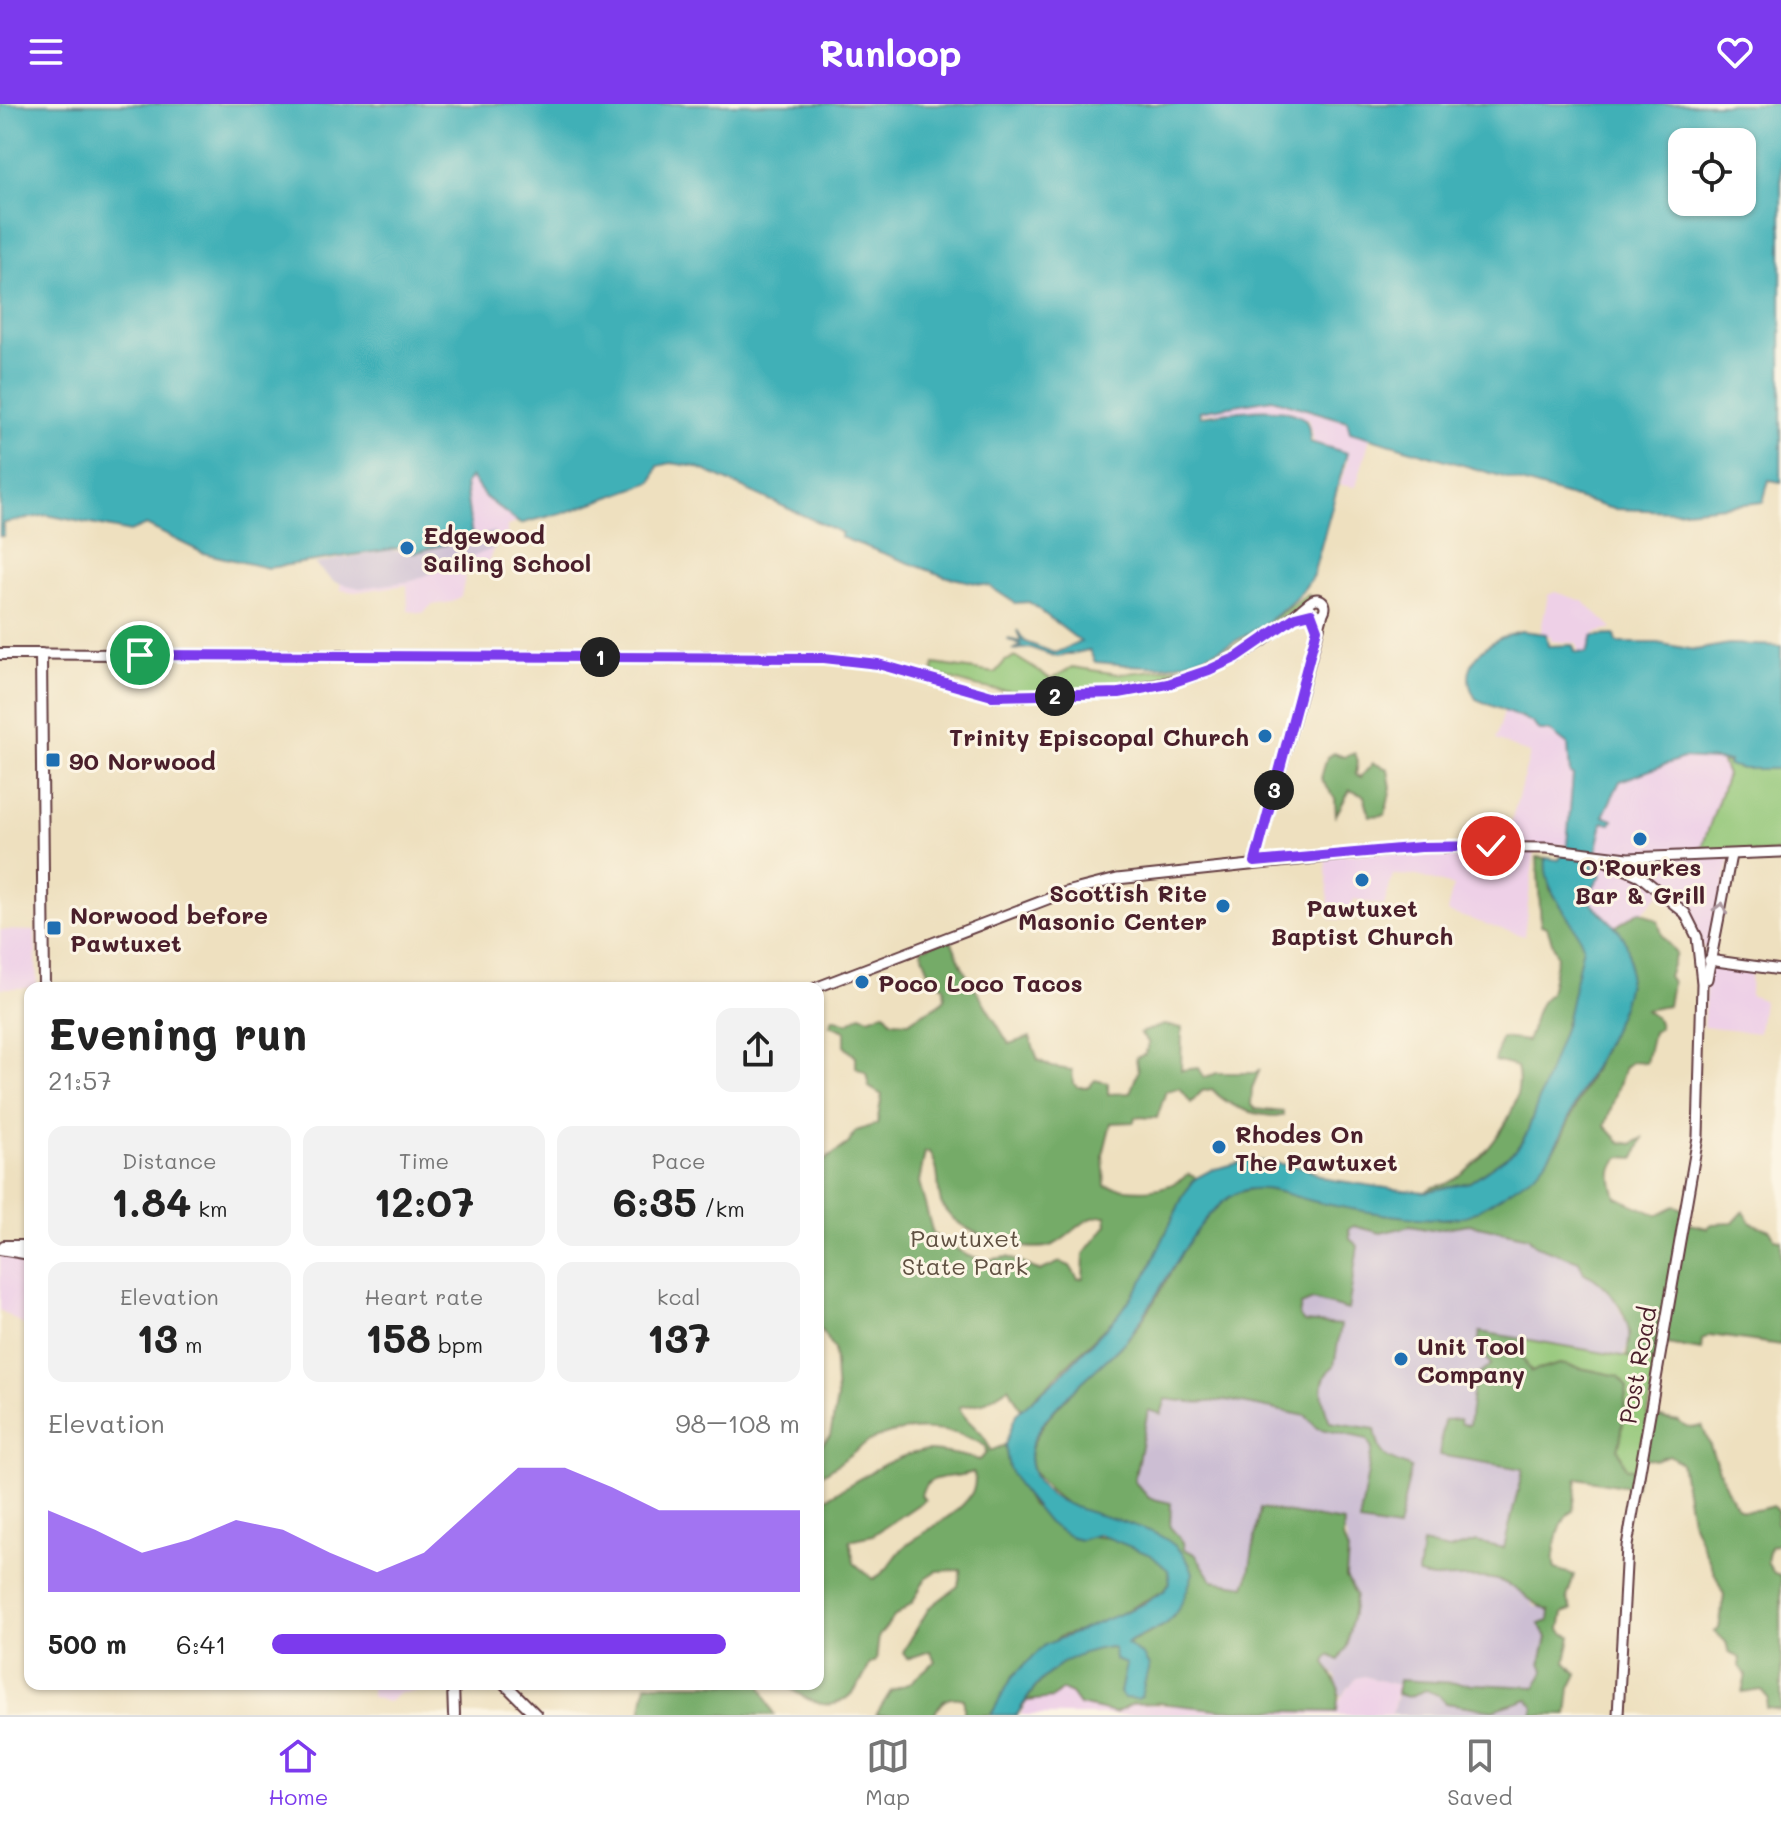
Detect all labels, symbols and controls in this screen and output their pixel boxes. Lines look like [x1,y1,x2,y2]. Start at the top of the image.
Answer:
text: Runloop [819,29,962,76]
icon: menu [24,30,68,74]
icon: heart [1713,30,1757,74]
map controls [1668,128,1756,216]
button: locate [1668,128,1756,216]
place label: Edgewood Sailing School [423,519,591,578]
marker: Edgewood Sailing School [398,539,416,557]
pin [106,621,174,689]
icon: arrive [118,633,162,677]
pin: 1 [580,637,620,677]
text: 1 [595,642,605,671]
pin: 2 [1035,676,1075,716]
text: 2 [1049,681,1061,710]
place label: Trinity Episcopal Church [949,721,1249,752]
marker: Trinity Episcopal Church [1256,727,1274,745]
place label: 90 Norwood [69,745,216,776]
marker: 90 Norwood [44,751,62,769]
pin: 3 [1254,770,1294,810]
text: 3 [1267,775,1281,804]
pin [1457,812,1525,880]
icon: check [1469,824,1513,868]
marker: O'Rourkes Bar & Grill [1631,830,1649,848]
place label: O'Rourkes Bar & Grill [1575,851,1705,910]
marker: Pawtuxet Baptist Church [1353,871,1371,889]
place label: Scottish Rite Masonic Center [1018,877,1207,936]
place label: Pawtuxet Baptist Church [1271,892,1453,951]
marker: Scottish Rite Masonic Center [1214,897,1232,915]
place label: Norwood before Pawtuxet [70,899,268,958]
one-way arrow [1712,901,1728,915]
marker: Norwood before Pawtuxet [45,919,63,937]
place label: Poco Loco Tacos [878,967,1083,998]
marker: Poco Loco Tacos [853,973,871,991]
text: Evening run [48,1004,307,1061]
button: share [716,1008,800,1092]
text: 21:57 [48,1063,112,1097]
place label: Rhodes On The Pawtuxet [1235,1118,1398,1177]
marker: Rhodes On The Pawtuxet [1210,1138,1228,1156]
text: Distance [122,1146,217,1175]
text: Time [399,1146,449,1175]
text: Pace [652,1146,706,1175]
text: 1.84 [111,1175,191,1227]
text: 12:07 [374,1175,474,1227]
text: 6:35 [613,1175,697,1227]
text: km [191,1194,228,1223]
text: /km [697,1194,745,1223]
park label: Pawtuxet State Park [902,1222,1028,1281]
text: Elevation [120,1282,219,1311]
text: Heart rate [365,1282,483,1311]
text: kcal [657,1282,701,1311]
street label: Post Road [1611,1304,1663,1426]
text: 13 [136,1311,178,1363]
text: 158 [365,1311,431,1363]
text: 137 [647,1311,711,1363]
text: m [178,1330,202,1359]
text: bpm [431,1330,483,1359]
place label: Unit Tool Company [1417,1330,1525,1389]
marker: Unit Tool Company [1392,1350,1410,1368]
text: Elevation [48,1406,165,1440]
text: 98–108 m [675,1406,800,1440]
text: 500 m [48,1627,127,1661]
text: 6:41 [176,1627,227,1661]
tab: Home [268,1734,328,1811]
tab: Map [865,1734,910,1811]
tab: Saved [1447,1734,1512,1811]

